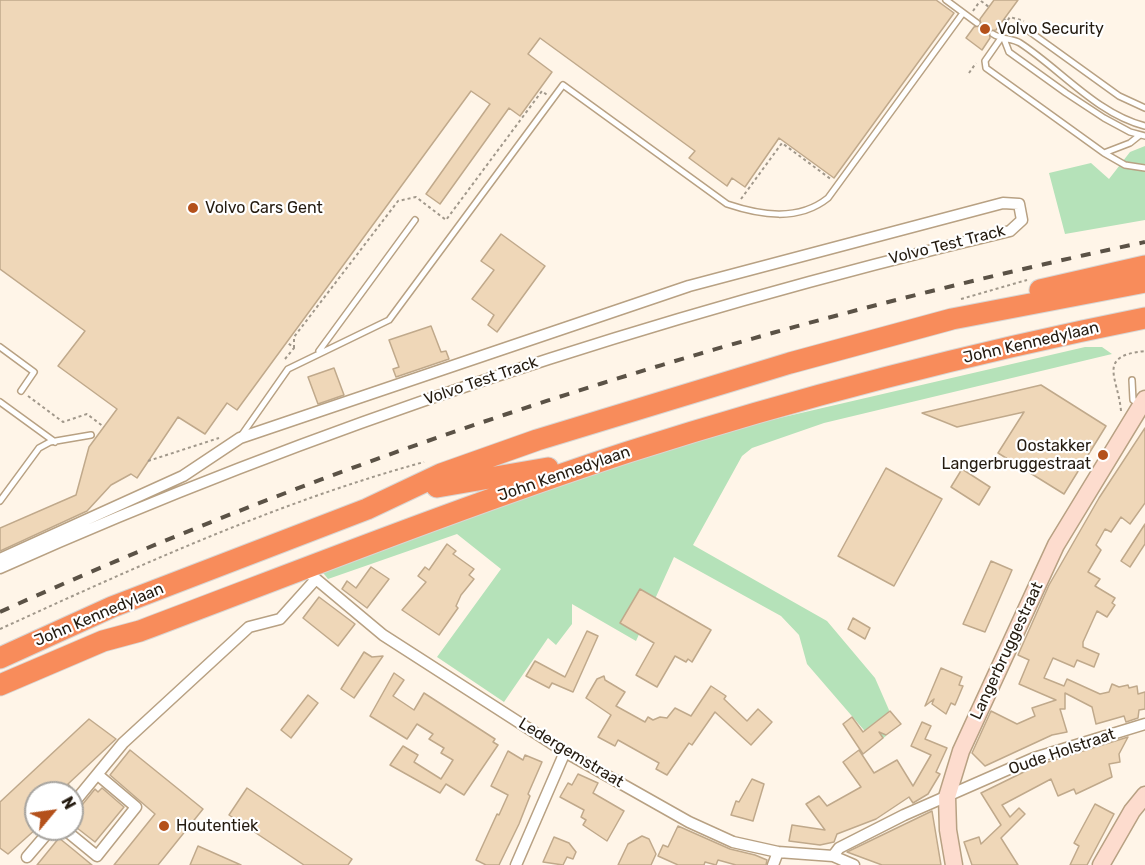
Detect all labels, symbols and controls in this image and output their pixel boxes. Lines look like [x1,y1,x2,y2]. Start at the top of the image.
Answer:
place label: Volvo Security [997,19,1104,39]
marker: Volvo Security [978,22,992,36]
place label: Volvo Cars Gent [205,198,323,218]
marker: Volvo Cars Gent [186,201,200,215]
street label: Volvo Test Track [887,221,1007,269]
street label: John Kennedylaan [961,318,1101,368]
street label: Volvo Test Track [422,353,540,409]
place label: Oostakker Langerbruggestraat [941,436,1091,474]
street label: John Kennedylaan [495,442,633,506]
marker: Oostakker Langerbruggestraat [1096,448,1110,462]
street label: John Kennedylaan [31,579,167,651]
street label: Langerbruggestraat [967,579,1047,723]
street label: Ledergemstraat [515,714,627,792]
street label: Oude Holstraat [1006,725,1118,779]
north arrow [24,781,84,841]
text: N [57,793,80,813]
place label: Houtentiek [176,816,258,836]
marker: Houtentiek [157,819,171,833]

